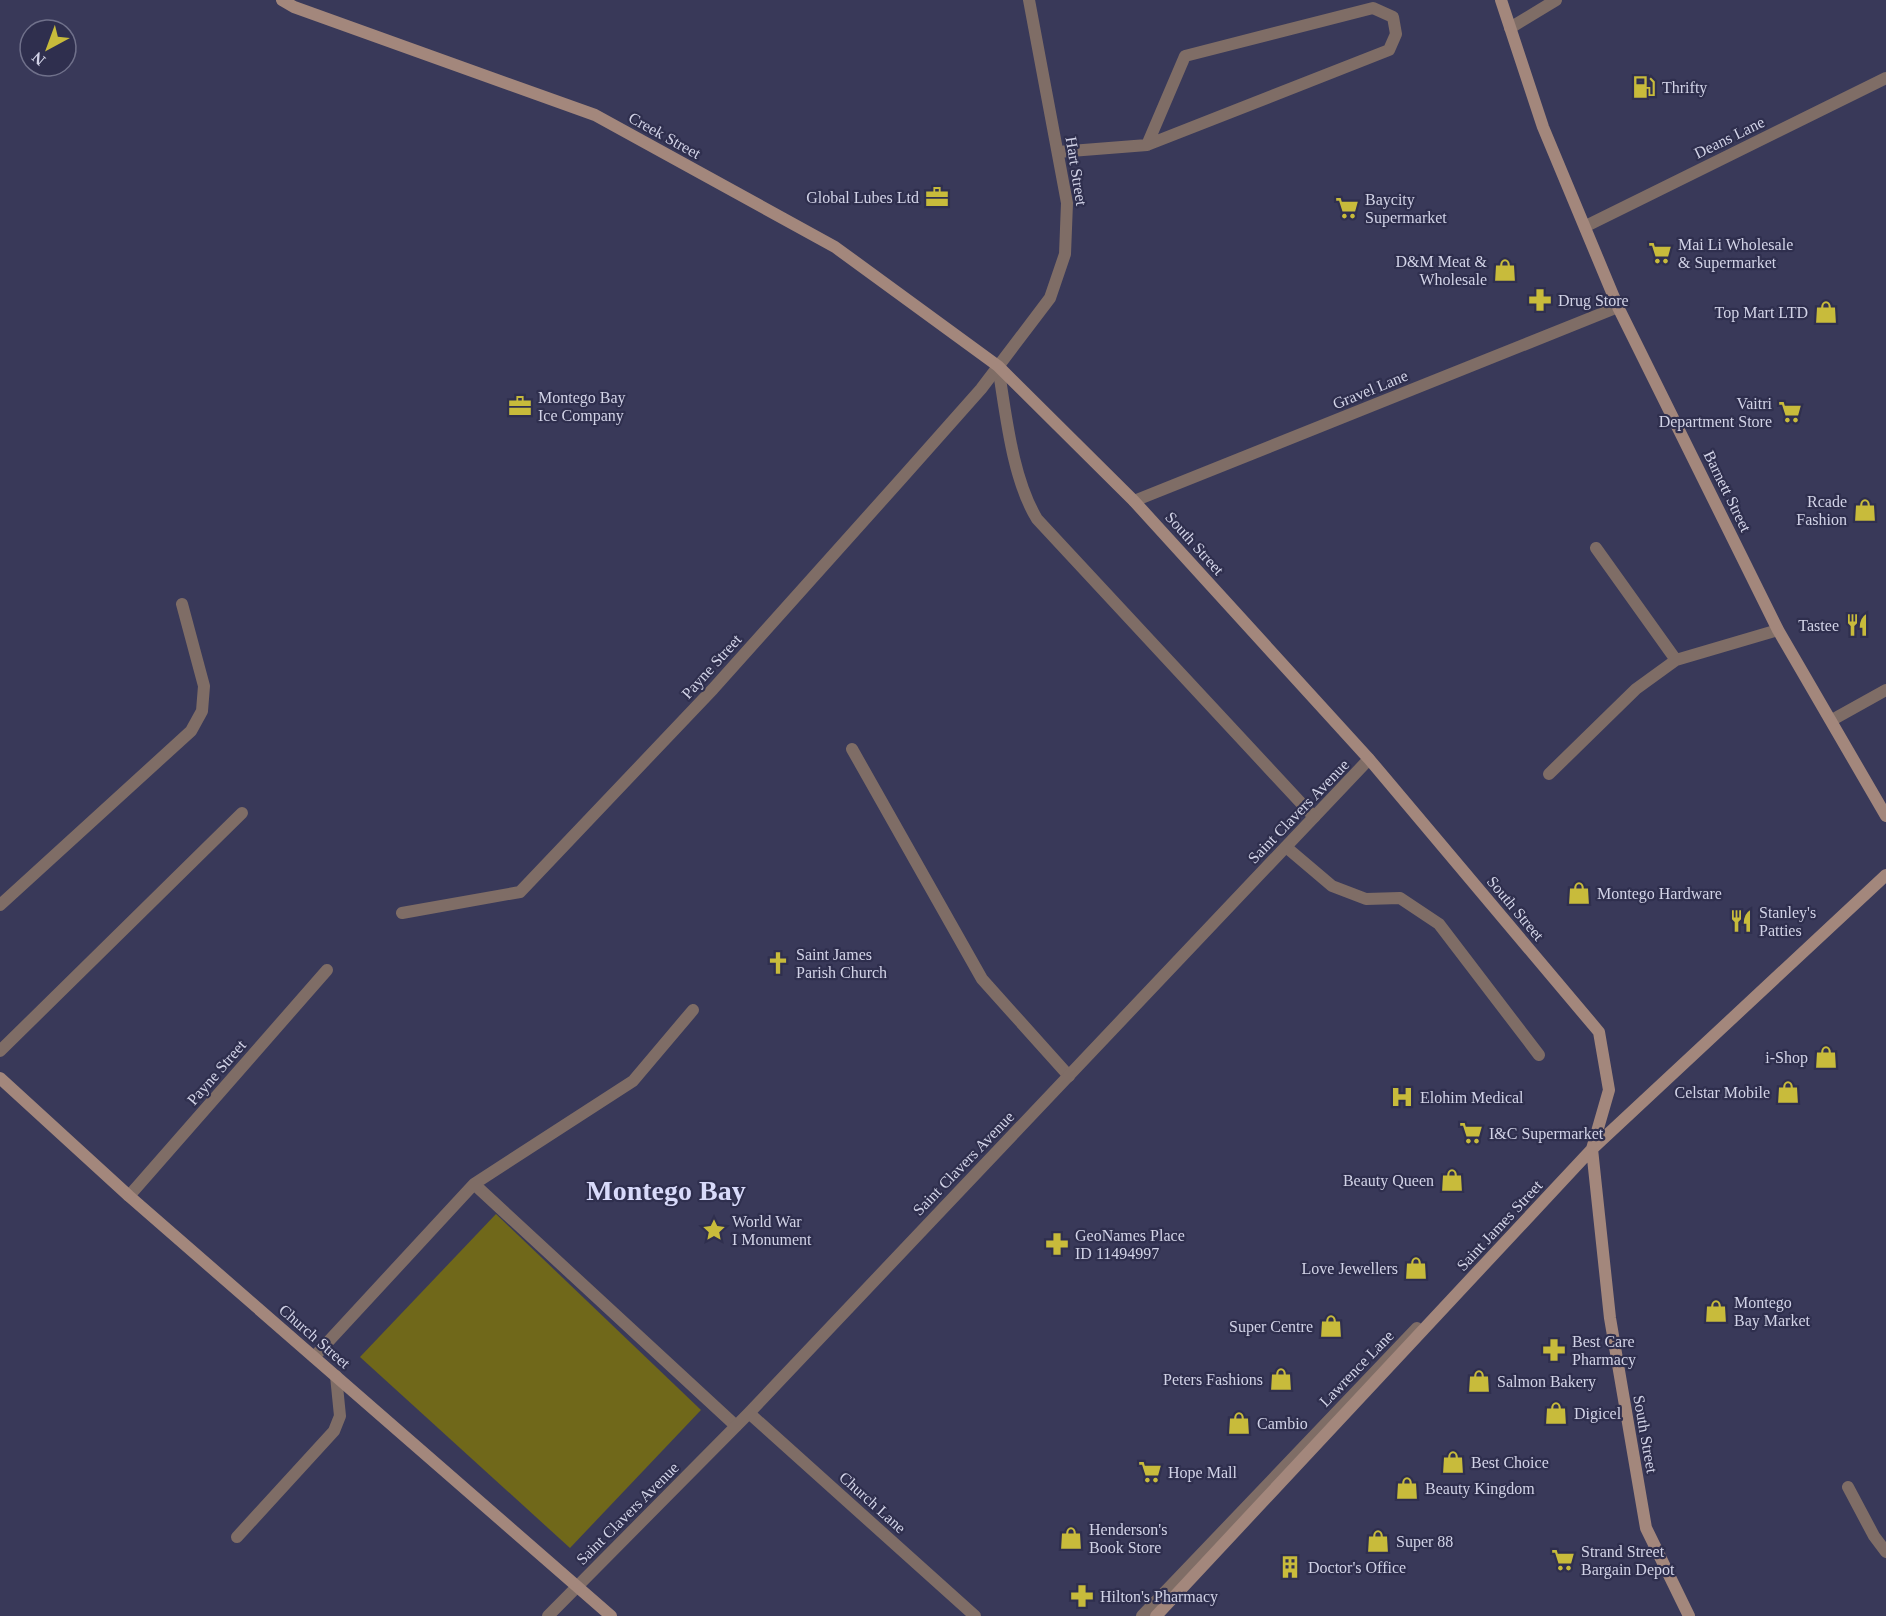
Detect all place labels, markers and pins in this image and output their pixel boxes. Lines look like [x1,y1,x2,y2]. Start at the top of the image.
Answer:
fuel station icon: Thrifty [1631,74,1657,100]
place label: Thrifty [1662,79,1707,97]
office icon: Global Lubes Ltd [924,184,950,210]
place label: Global Lubes Ltd [806,189,919,206]
place label: Baycity Supermarket [1365,191,1447,227]
supermarket icon: Baycity Supermarket [1334,195,1360,221]
place label: Mai Li Wholesale & Supermarket [1678,236,1793,272]
supermarket icon: Mai Li Wholesale & Supermarket [1647,240,1673,266]
place label: D&M Meat & Wholesale [1395,253,1488,288]
shop icon: D&M Meat & Wholesale [1492,257,1518,283]
pharmacy icon: Drug Store [1527,287,1553,313]
place label: Drug Store [1558,292,1629,310]
shop icon: Top Mart LTD [1813,299,1839,325]
place label: Top Mart LTD [1715,304,1808,322]
place label: Montego Bay Ice Company [538,389,626,425]
office icon: Montego Bay Ice Company [507,393,533,419]
place label: Vaitri Department Store [1659,395,1773,431]
supermarket icon: Vaitri Department Store [1777,399,1803,425]
place label: Rcade Fashion [1796,493,1847,528]
shop icon: Rcade Fashion [1852,497,1878,523]
restaurant icon: Tastee [1844,612,1870,638]
place label: Tastee [1798,617,1839,634]
shop icon: Montego Hardware [1566,880,1592,906]
place label: Montego Hardware [1597,885,1722,903]
place label: Stanley's Patties [1759,904,1816,939]
restaurant icon: Stanley's Patties [1728,908,1754,934]
place label: Saint James Parish Church [796,946,887,981]
church icon: Saint James Parish Church [765,950,791,976]
shop icon: i-Shop [1813,1044,1839,1070]
place label: i-Shop [1765,1049,1808,1067]
shop icon: Celstar Mobile [1775,1079,1801,1105]
hospital icon: Elohim Medical [1389,1084,1415,1110]
place label: Celstar Mobile [1674,1084,1770,1101]
place label: Elohim Medical [1420,1089,1524,1106]
supermarket icon: I&C Supermarket [1458,1120,1484,1146]
place label: I&C Supermarket [1489,1125,1604,1143]
shop icon: Beauty Queen [1439,1167,1465,1193]
place label: Beauty Queen [1343,1172,1434,1190]
place label: World War I Monument [732,1213,812,1248]
place icon: World War I Monument [701,1217,727,1243]
place label: GeoNames Place ID 11494997 [1075,1227,1185,1262]
pharmacy icon: GeoNames Place ID 11494997 [1044,1231,1070,1257]
shop icon: Love Jewellers [1403,1255,1429,1281]
place label: Love Jewellers [1302,1260,1398,1277]
place label: Montego Bay Market [1734,1294,1811,1330]
shop icon: Montego Bay Market [1703,1298,1729,1324]
shop icon: Super Centre [1318,1313,1344,1339]
place label: Super Centre [1229,1318,1313,1336]
place label: Best Care Pharmacy [1572,1333,1636,1369]
pharmacy icon: Best Care Pharmacy [1541,1337,1567,1363]
shop icon: Peters Fashions [1268,1366,1294,1392]
shop icon: Salmon Bakery [1466,1368,1492,1394]
place label: Peters Fashions [1163,1371,1263,1388]
place label: Salmon Bakery [1497,1373,1596,1391]
shop icon: Digicel [1543,1400,1569,1426]
place label: Digicel [1574,1405,1622,1423]
shop icon: Cambio [1226,1410,1252,1436]
place label: Cambio [1257,1415,1308,1432]
shop icon: Best Choice [1440,1449,1466,1475]
place label: Best Choice [1471,1454,1549,1471]
supermarket icon: Hope Mall [1137,1459,1163,1485]
place label: Hope Mall [1168,1464,1237,1482]
shop icon: Beauty Kingdom [1394,1475,1420,1501]
place label: Beauty Kingdom [1425,1480,1535,1498]
place label: Henderson's Book Store [1089,1521,1167,1556]
shop icon: Henderson's Book Store [1058,1525,1084,1551]
shop icon: Super 88 [1365,1528,1391,1554]
place label: Super 88 [1396,1533,1453,1551]
place label: Strand Street Bargain Depot [1581,1543,1675,1579]
supermarket icon: Strand Street Bargain Depot [1550,1547,1576,1573]
building icon: Doctor's Office [1277,1554,1303,1580]
place label: Doctor's Office [1308,1559,1406,1576]
pharmacy icon: Hilton's Pharmacy [1069,1583,1095,1609]
place label: Hilton's Pharmacy [1100,1588,1218,1606]

